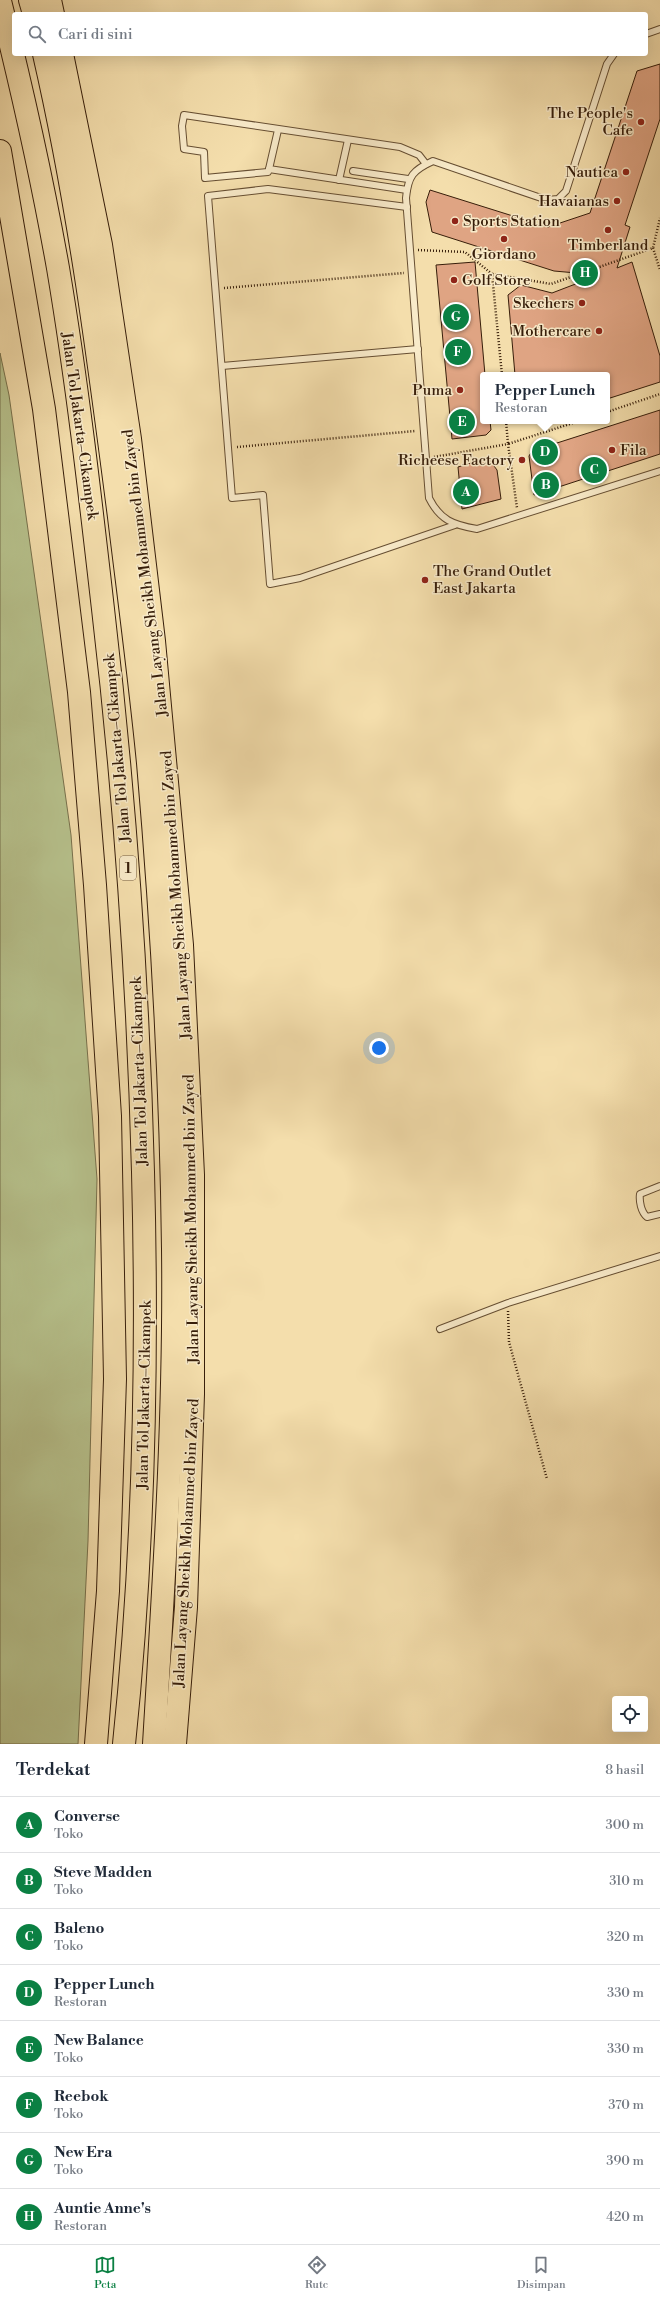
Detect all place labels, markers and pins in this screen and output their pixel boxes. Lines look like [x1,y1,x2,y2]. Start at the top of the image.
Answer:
place label: The People's Cafe [547,104,633,140]
marker: The People's Cafe [636,117,646,127]
place label: Nautica [566,163,618,182]
marker: Nautica [621,167,631,177]
place label: Havaianas [539,192,609,211]
marker: Havaianas [612,196,622,206]
place label: Sports Station [463,212,560,231]
marker: Sports Station [450,216,460,226]
marker: Timberland [603,225,613,235]
marker: Giordano [499,234,509,244]
place label: Timberland [568,236,649,255]
place label: Giordano [472,245,536,264]
pin: H [572,258,598,288]
place label: Golf Store [462,271,531,290]
marker: Golf Store [449,275,459,285]
place label: Skechers [513,294,574,313]
marker: Skechers [577,298,587,308]
pin: G [443,302,469,332]
place label: Mothercare [512,322,591,341]
marker: Mothercare [594,326,604,336]
pin: F [445,337,471,367]
place label: Puma [412,381,452,400]
marker: Puma [455,385,465,395]
pin: E [449,407,475,437]
pin: D [532,437,558,467]
place label: Fila [620,441,647,460]
marker: Fila [607,445,617,455]
place label: Richeese Factory [398,451,515,470]
marker: Richeese Factory [517,455,527,465]
pin: C [581,455,607,485]
pin: B [533,470,559,500]
pin: A [453,477,479,507]
place label: The Grand Outlet East Jakarta [433,562,552,598]
marker: The Grand Outlet East Jakarta [420,575,430,585]

